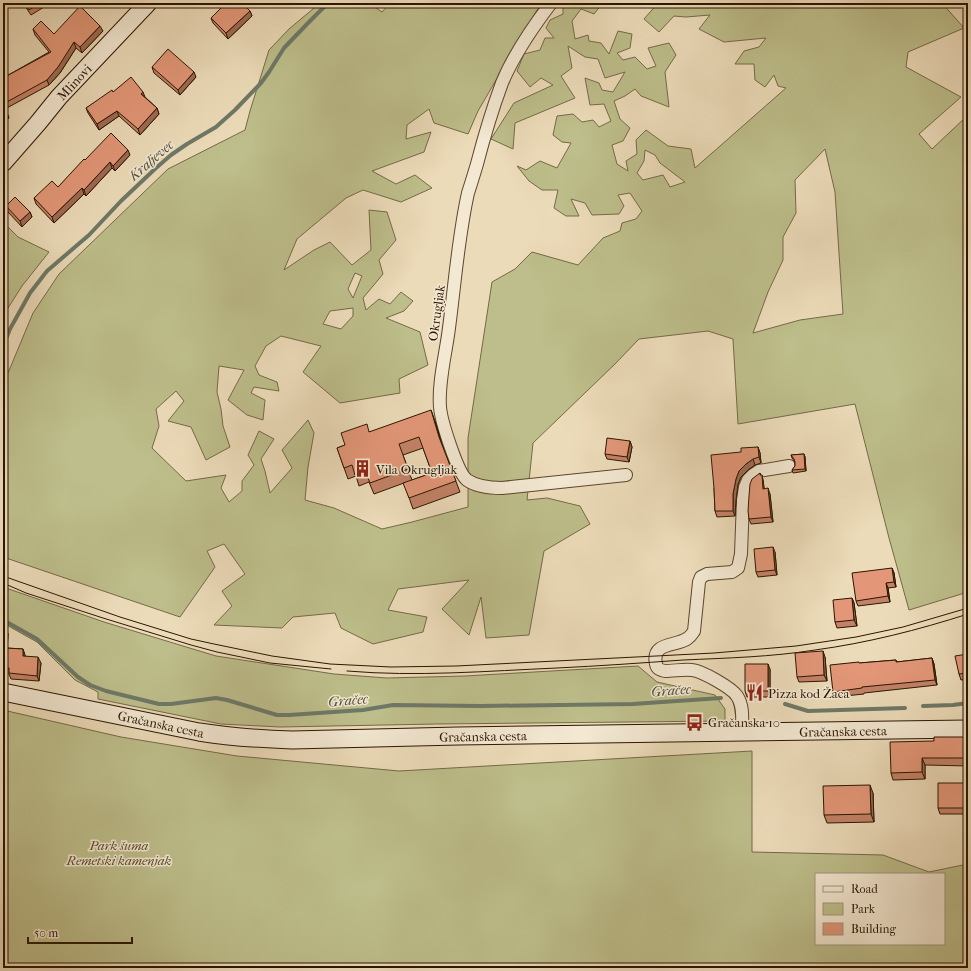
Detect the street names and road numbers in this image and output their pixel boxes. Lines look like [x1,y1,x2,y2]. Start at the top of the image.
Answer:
street label: Mlinovi [54,61,95,103]
street label: Okrugljak [425,284,448,342]
street label: Gračanska cesta [116,708,206,741]
street label: Gračanska cesta [799,723,888,740]
street label: Gračanska cesta [439,728,528,745]

